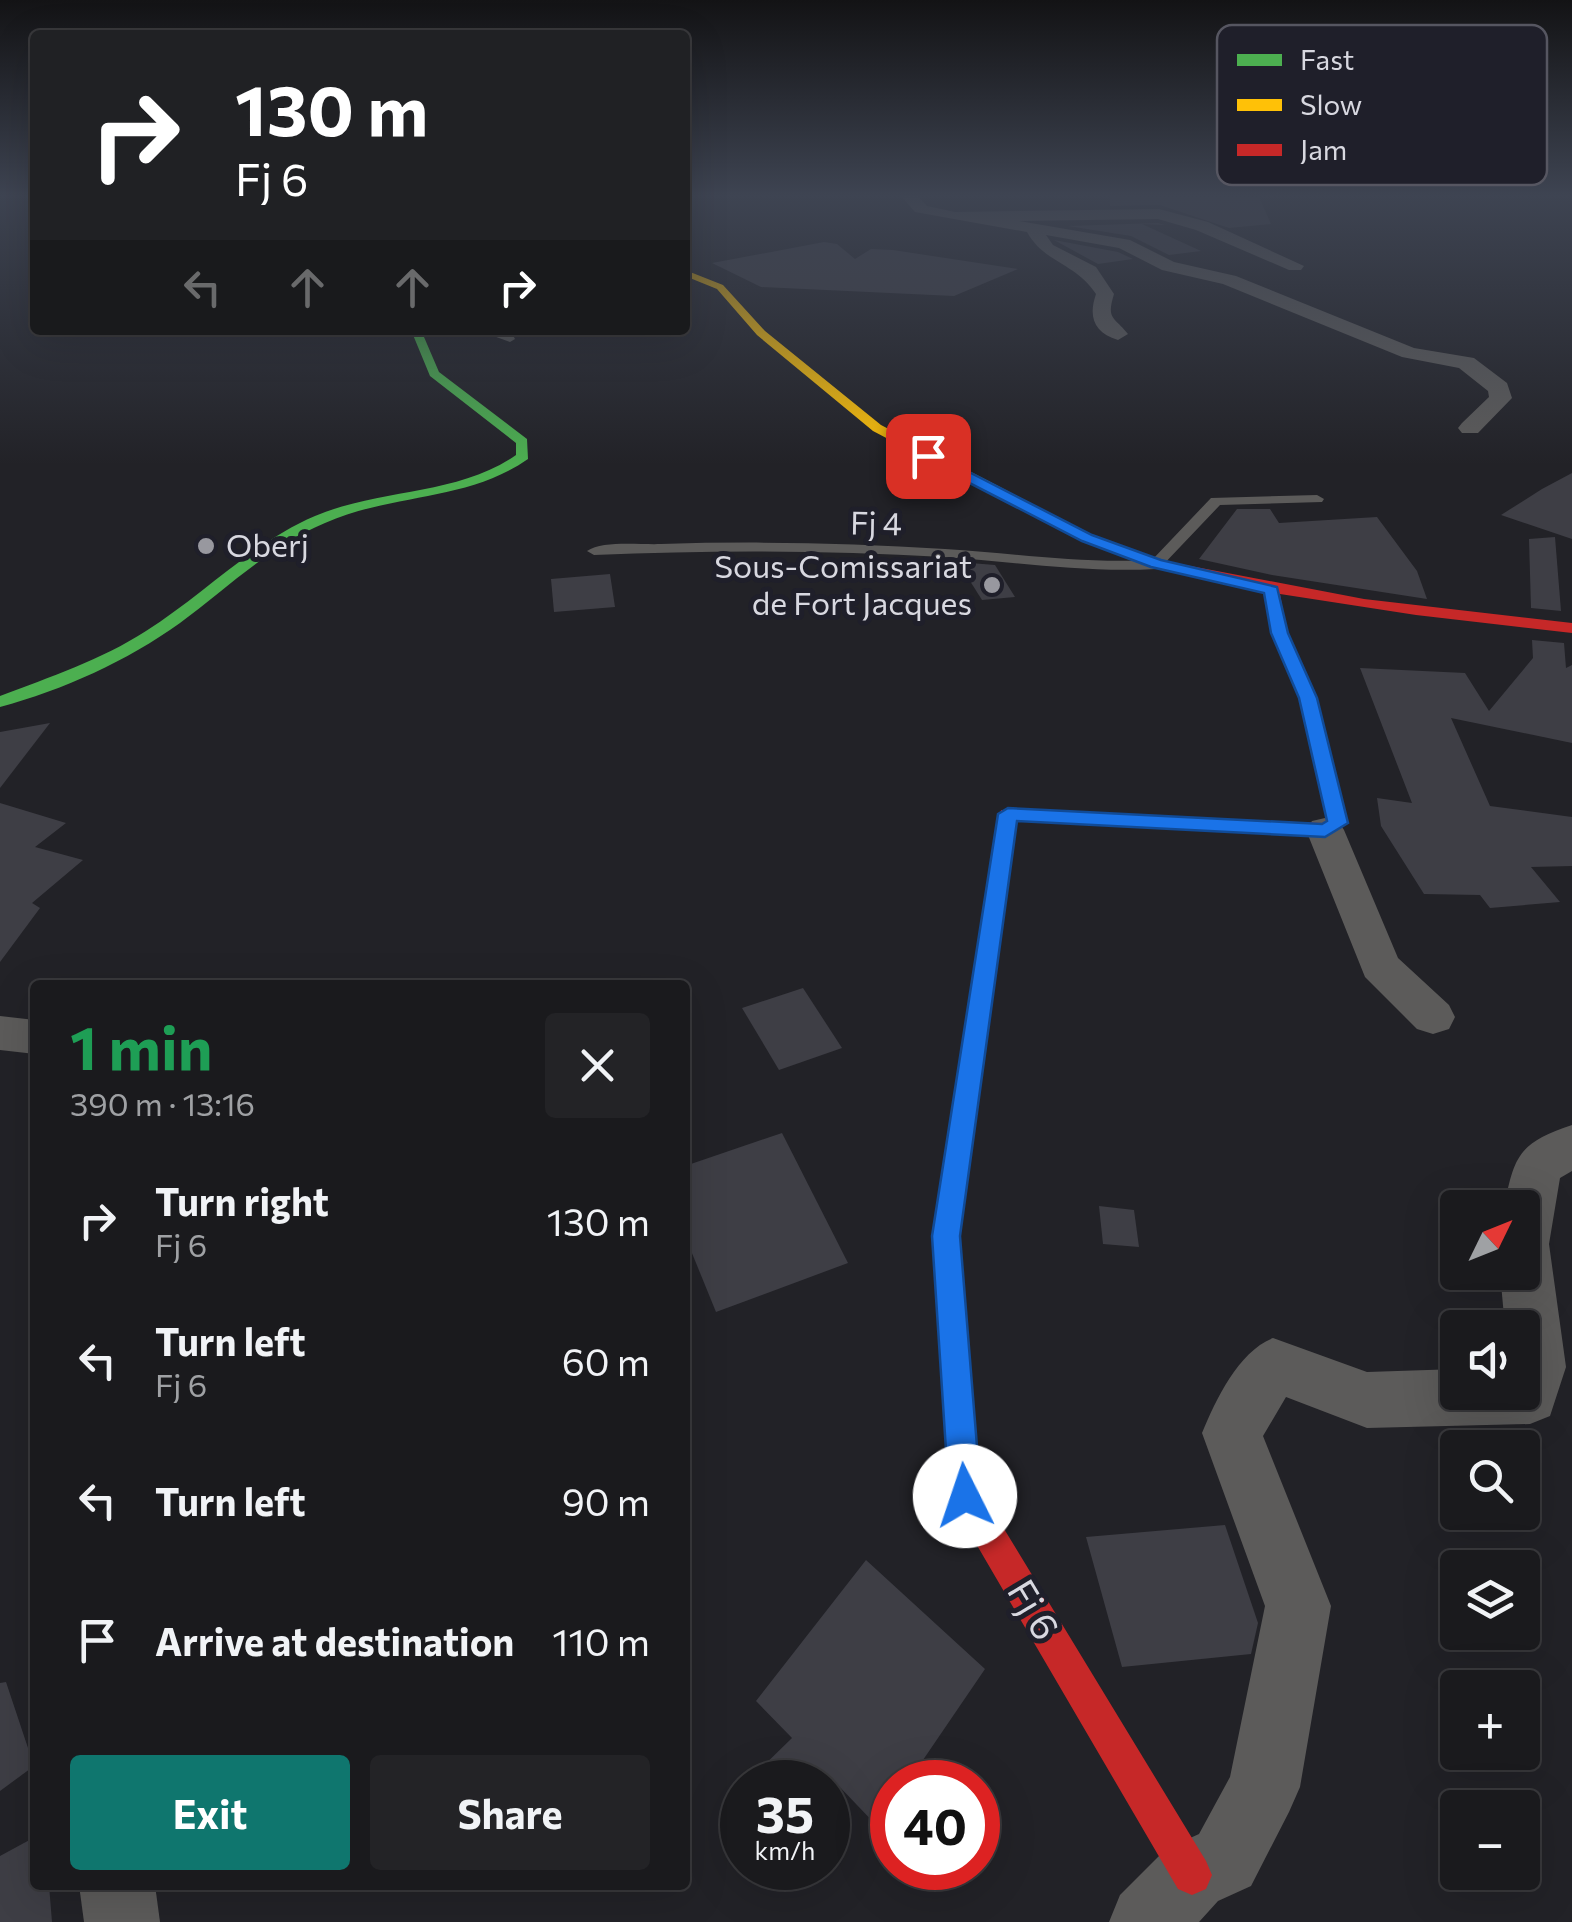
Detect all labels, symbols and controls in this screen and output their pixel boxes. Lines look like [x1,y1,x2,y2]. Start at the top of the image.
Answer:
legend [1217,25,1547,185]
text: Fast [1300,42,1354,76]
text: 130 m [235,65,428,150]
icon: right [70,70,200,200]
text: Slow [1300,87,1362,121]
text: Jam [1300,132,1347,166]
text: Fj 6 [235,150,308,205]
icon: left [175,260,230,315]
icon: ahead [280,260,335,315]
icon: ahead [385,260,440,315]
icon: right [490,260,545,315]
pin [886,414,971,499]
icon: arrive [901,429,956,484]
street label: Fj 4 [850,502,902,542]
place label: Oberj [226,524,309,564]
marker: Oberj [195,535,217,557]
place label: Sous-Comissariat de Fort Jacques [714,545,972,622]
marker: Sous-Comissariat de Fort Jacques [981,574,1003,596]
text: 1 min [70,1009,212,1082]
button: close [545,1013,650,1118]
text: 390 m · 13:16 [70,1083,255,1123]
text: Turn right [155,1177,329,1224]
north arrow [1440,1190,1540,1290]
map controls [1440,1190,1540,1890]
icon: right [70,1193,125,1248]
text: 130 m [547,1197,650,1244]
text: Fj 6 [155,1224,207,1264]
button: sound [1440,1310,1540,1410]
text: Turn left [155,1317,306,1364]
icon: left [70,1333,125,1388]
text: 60 m [562,1337,650,1384]
text: Fj 6 [155,1364,207,1404]
button: search [1440,1430,1540,1530]
position arrow [913,1444,1017,1548]
icon: left [70,1473,125,1528]
text: Turn left [155,1477,306,1524]
text: 90 m [562,1477,650,1524]
button: layers [1440,1550,1540,1650]
street label: Fj 6 [999,1570,1071,1647]
icon: arrive [70,1613,125,1668]
text: Arrive at destination [155,1617,514,1664]
text: 110 m [552,1617,650,1664]
button: + [1440,1670,1540,1770]
button: Exit [70,1755,350,1870]
button: Share [370,1755,650,1870]
speed limit sign: 40 [870,1760,1000,1890]
text: 35 [756,1782,814,1843]
button: − [1440,1790,1540,1890]
text: km/h [755,1835,815,1865]

